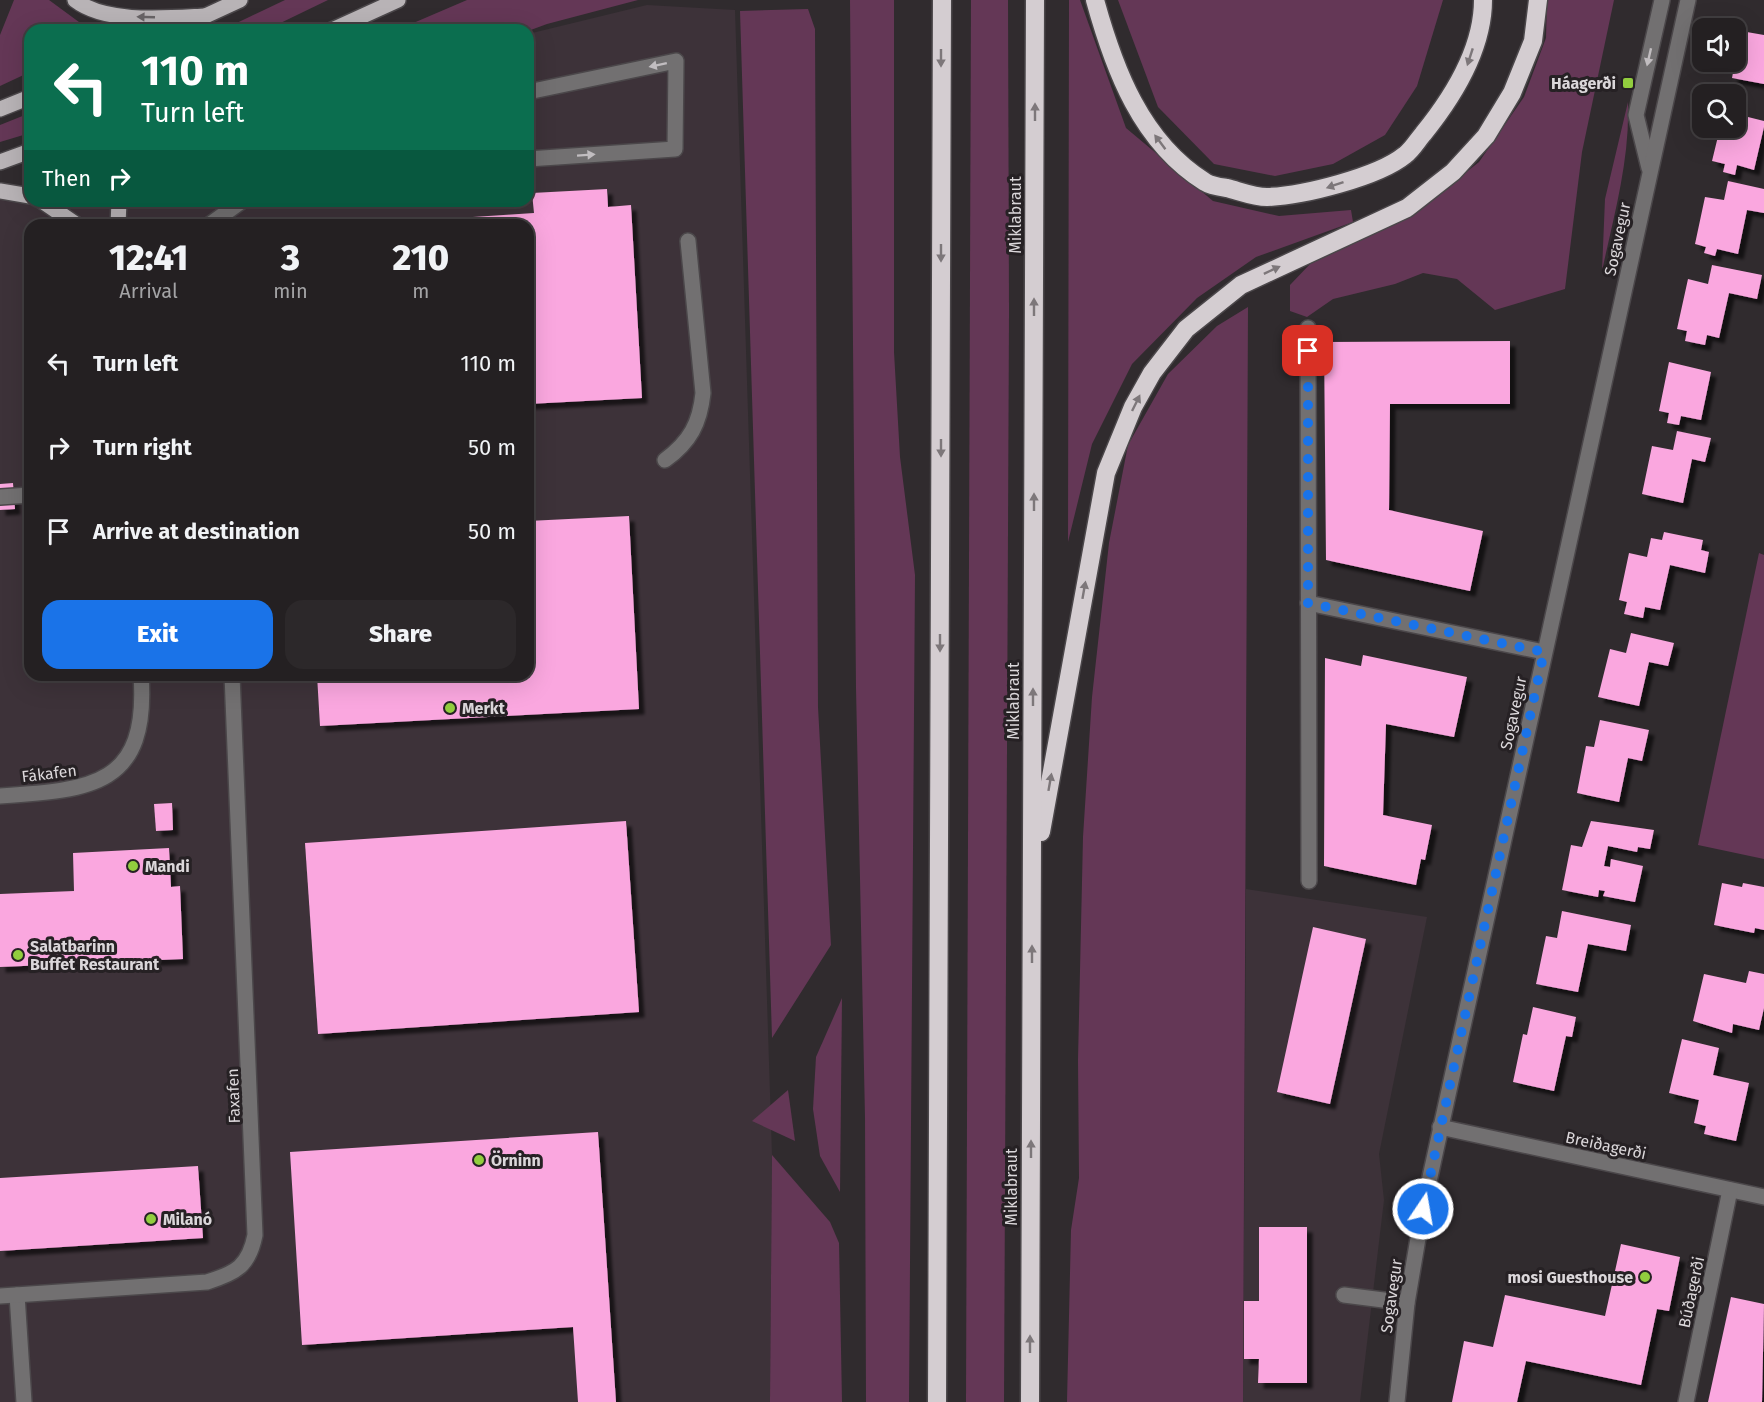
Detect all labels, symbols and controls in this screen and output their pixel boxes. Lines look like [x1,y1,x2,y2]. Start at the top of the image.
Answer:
one-way arrow [137,13,156,22]
map controls [1692,18,1746,138]
button: sound [1692,18,1746,72]
text: 110 m [141,46,249,96]
icon: left [42,48,120,126]
one-way arrow [1465,48,1474,66]
one-way arrow [1644,48,1653,67]
one-way arrow [936,49,946,68]
one-way arrow [648,61,667,70]
place label: Háagerði [1551,74,1616,93]
marker: Háagerði [1621,76,1635,90]
button: search [1692,84,1746,138]
text: Turn left [141,97,244,129]
one-way arrow [1030,102,1040,121]
one-way arrow [1154,134,1166,150]
one-way arrow [577,150,596,160]
icon: right [103,162,136,195]
text: Then [42,165,91,192]
street label: Miklabraut [1006,176,1025,254]
one-way arrow [1326,180,1344,190]
street label: Sogavegur [1600,200,1635,278]
text: 12:41 [109,236,188,280]
text: 3 [281,236,300,280]
text: 210 [393,236,449,280]
one-way arrow [936,244,946,263]
one-way arrow [1263,266,1280,275]
text: Arrival [119,279,178,303]
text: min [273,279,308,303]
text: m [412,279,429,303]
one-way arrow [1029,297,1039,316]
pin [1282,325,1333,376]
icon: arrive [1291,334,1324,367]
icon: left [42,347,75,380]
text: Turn left [93,350,178,377]
text: 110 m [460,350,516,377]
one-way arrow [1131,395,1140,412]
icon: right [42,431,75,464]
text: Turn right [93,434,192,461]
text: 50 m [468,434,516,461]
one-way arrow [936,439,946,458]
one-way arrow [1029,492,1039,511]
icon: arrive [42,515,75,548]
text: Arrive at destination [93,518,300,545]
text: 50 m [468,518,516,545]
one-way arrow [1080,581,1089,600]
button: Exit [42,600,273,669]
button: Share [285,600,516,669]
one-way arrow [935,634,945,653]
street label: Miklabraut [1004,662,1023,740]
street label: Sogavegur [1496,674,1531,752]
one-way arrow [1028,687,1038,706]
place label: Merkt [462,699,506,718]
marker: Merkt [443,701,457,715]
street label: Fákafen [20,761,78,786]
one-way arrow [1046,773,1055,792]
place label: Mandi [145,857,190,876]
marker: Mandi [126,859,140,873]
place label: Salatbarinn Buffet Restaurant [30,937,160,974]
one-way arrow [1027,944,1037,963]
marker: Salatbarinn Buffet Restaurant [11,948,25,962]
street label: Faxafen [223,1068,244,1124]
street label: Breiðagerði [1564,1128,1648,1163]
one-way arrow [1026,1139,1036,1158]
street label: Miklabraut [1002,1148,1021,1226]
place label: Örninn [491,1150,541,1170]
marker: Örninn [472,1153,486,1167]
position arrow [1391,1177,1455,1241]
place label: Milanó [163,1210,212,1229]
marker: Milanó [144,1212,158,1226]
street label: Búðagerði [1675,1255,1708,1330]
street label: Sogavegur [1377,1257,1406,1334]
place label: mosi Guesthouse [1508,1268,1633,1287]
marker: mosi Guesthouse [1638,1270,1652,1284]
one-way arrow [1025,1334,1035,1353]

